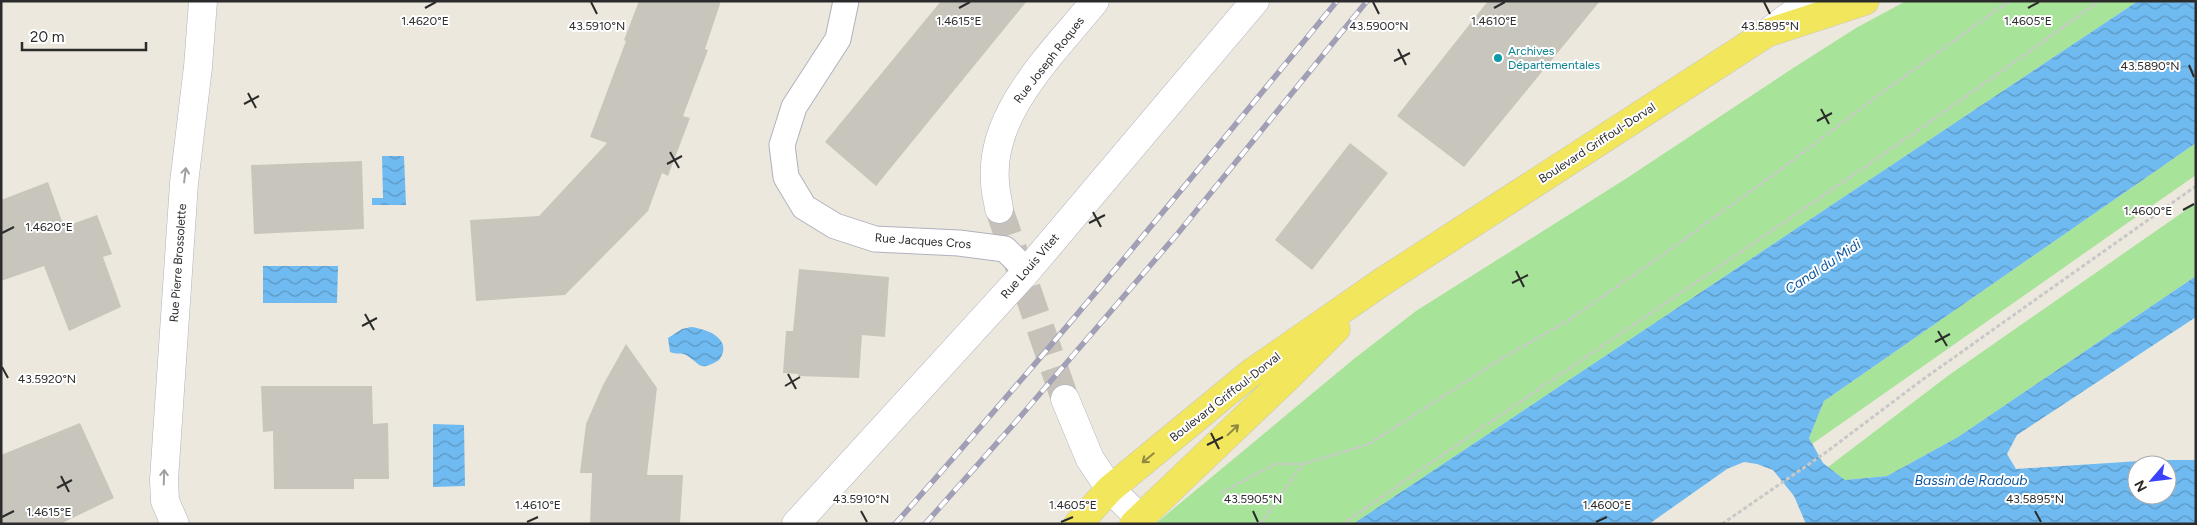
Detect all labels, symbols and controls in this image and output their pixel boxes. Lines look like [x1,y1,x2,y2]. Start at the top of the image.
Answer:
text: 1.4620°E [401,14,449,28]
text: 1.4615°E [936,14,982,28]
street label: Rue Joseph Roques [1011,14,1087,106]
text: 1.4610°E [1471,14,1517,28]
text: 1.4605°E [2004,14,2052,28]
text: 43.5910°N [569,19,625,33]
text: 43.5900°N [1349,19,1409,33]
text: 43.5895°N [1741,19,1799,33]
scale bar [22,20,146,52]
text: 20 m [30,28,64,46]
place label: Archives Départementales [1508,44,1600,72]
marker: Archives Départementales [1492,52,1504,64]
text: 43.5890°N [2121,59,2179,73]
street label: Boulevard Griffoul-Dorval [1536,100,1658,186]
one-way arrow [180,168,190,184]
street label: Rue Pierre Brossolette [167,203,189,323]
text: 1.4600°E [2124,204,2172,218]
text: 1.4620°E [25,220,73,234]
street label: Rue Louis Vitet [998,230,1062,301]
street label: Rue Jacques Cros [874,231,972,251]
water label: Canal du Midi [1782,236,1865,298]
street label: Boulevard Griffoul-Dorval [1167,349,1283,445]
text: 43.5920°N [18,372,76,386]
one-way arrow [1227,424,1239,436]
one-way arrow [1141,453,1154,464]
north arrow [2127,455,2177,505]
one-way arrow [160,469,169,485]
water label: Bassin de Radoub [1914,472,2028,489]
text: N [2131,477,2151,495]
text: 43.5910°N [833,492,889,506]
text: 43.5905°N [1224,492,1282,506]
text: 43.5895°N [2006,492,2064,506]
text: 1.4610°E [515,498,561,512]
text: 1.4605°E [1049,498,1097,512]
text: 1.4600°E [1583,498,1631,512]
text: 1.4615°E [26,505,72,519]

